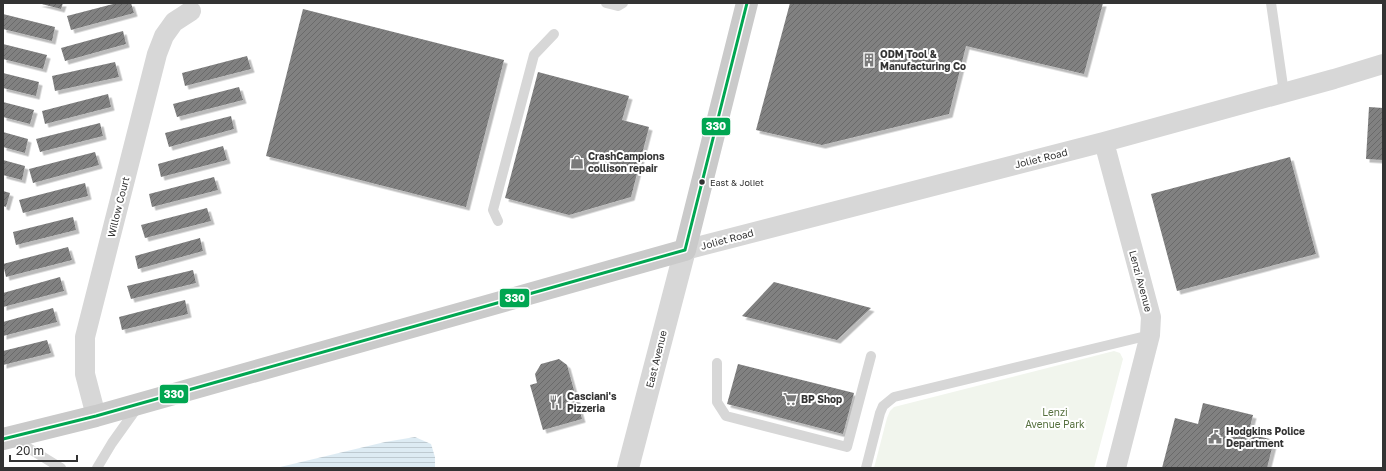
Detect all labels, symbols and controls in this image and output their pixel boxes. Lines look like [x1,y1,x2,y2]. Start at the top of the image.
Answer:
place label: ODM Tool & Manufacturing Co [880,48,966,72]
building icon: ODM Tool & Manufacturing Co [861,52,877,68]
line badge: 330 [701,117,731,136]
text: 330 [706,119,726,132]
street label: Joliet Road [1013,146,1069,170]
place label: CrashCampions collison repair [588,150,665,174]
shop icon: CrashCampions collison repair [569,154,585,170]
street label: Willow Court [105,175,131,239]
marker: East & Joliet [697,177,707,187]
place label: East & Joliet [710,177,764,188]
street label: Joliet Road [699,226,755,252]
street label: Lenzi Avenue [1127,249,1155,313]
line badge: 330 [499,288,530,308]
text: 330 [505,291,525,304]
street label: East Avenue [643,329,669,389]
line badge: 330 [159,384,189,404]
text: 330 [164,387,184,400]
place label: Casciani's Pizzeria [567,390,617,414]
supermarket icon: BP Shop [782,391,798,407]
place label: BP Shop [801,393,842,405]
restaurant icon: Casciani's Pizzeria [548,394,564,410]
park label: Lenzi Avenue Park [1025,406,1085,430]
place label: Hodgkins Police Department [1226,425,1305,449]
public building icon: Hodgkins Police Department [1207,429,1223,445]
scale bar [10,437,77,463]
text: 20 m [16,443,44,458]

